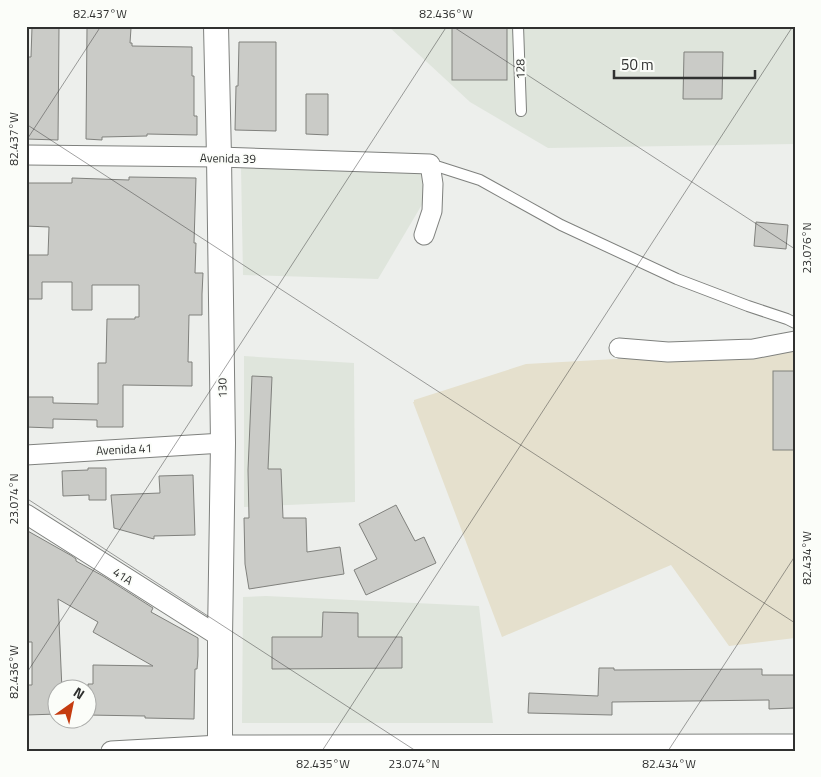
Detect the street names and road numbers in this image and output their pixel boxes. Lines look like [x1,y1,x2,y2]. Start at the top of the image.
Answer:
street label: 128 [510,58,530,79]
street label: Avenida 39 [200,148,257,168]
street label: 130 [212,377,232,398]
street label: Avenida 41 [95,438,153,460]
street label: 41A [109,562,137,590]

